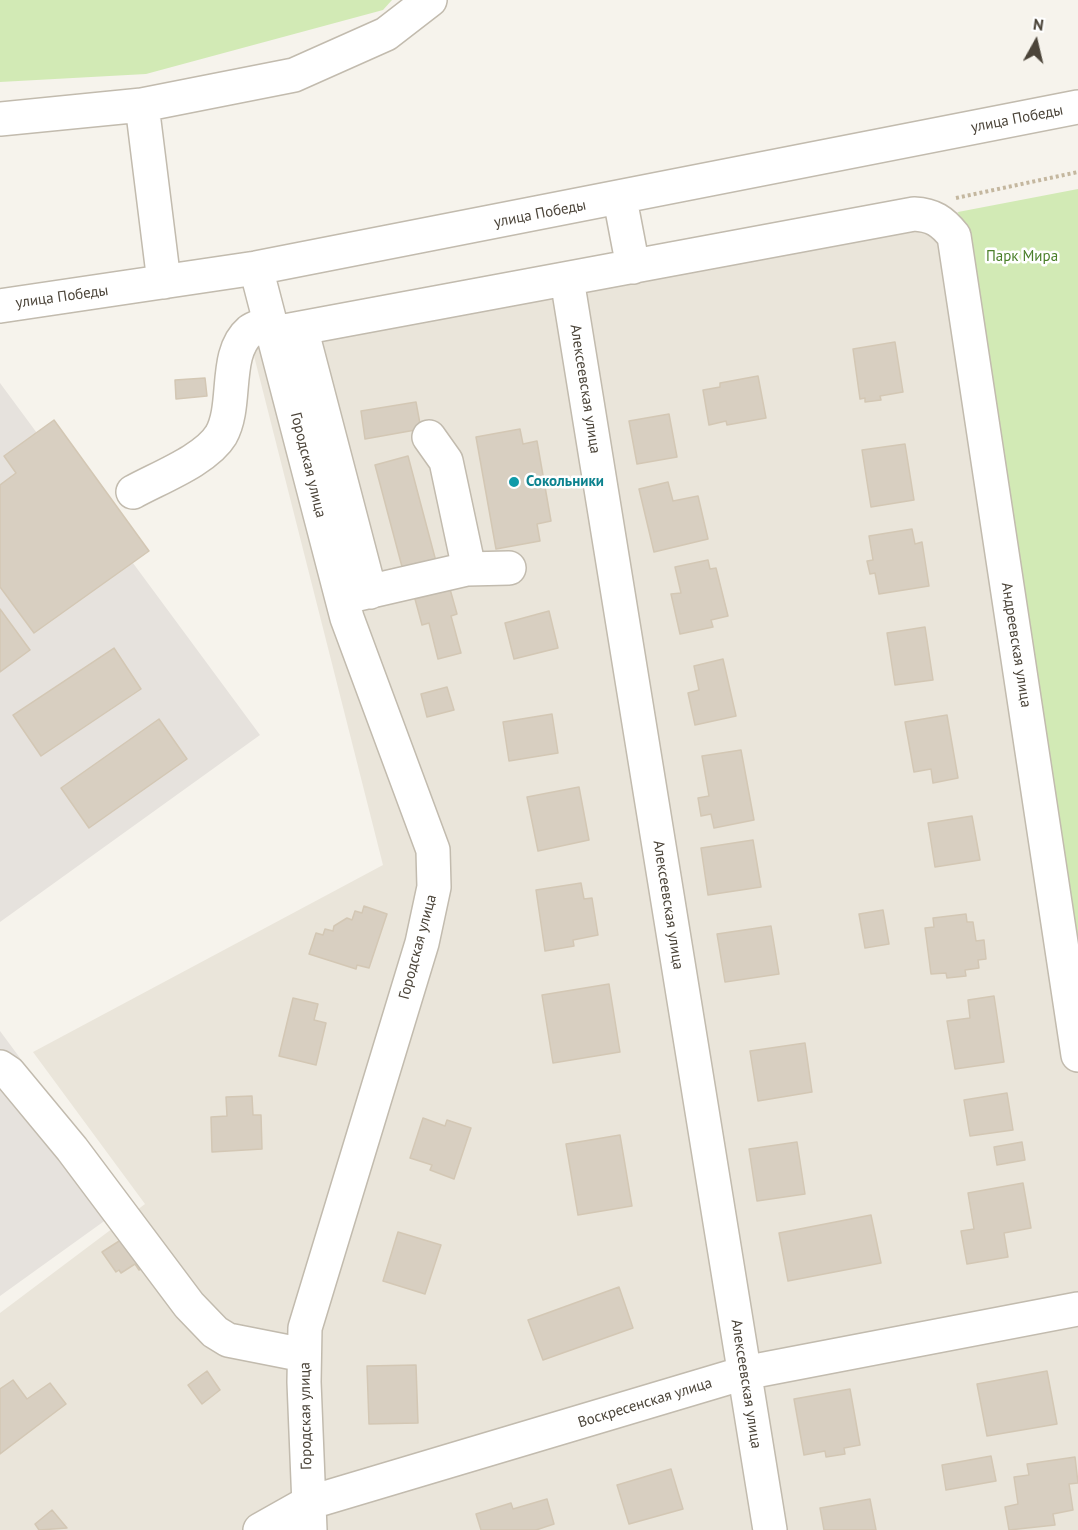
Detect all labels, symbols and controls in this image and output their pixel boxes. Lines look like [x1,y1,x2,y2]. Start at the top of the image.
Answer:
north arrow [1006,12,1066,72]
text: N [1032,14,1045,35]
street label: улица Победы [969,101,1065,137]
street label: улица Победы [492,196,588,232]
park label: Парк Мира [986,248,1058,266]
street label: улица Победы [14,282,110,312]
street label: Алексеевская улица [566,323,604,455]
street label: Городская улица [286,410,330,520]
place label: Сокольники [526,473,604,491]
marker: Сокольники [507,475,521,489]
street label: Андреевская улица [997,581,1035,709]
street label: Алексеевская улица [649,839,687,971]
street label: Городская улица [395,893,441,1001]
street label: Алексеевская улица [727,1318,765,1450]
street label: Городская улица [296,1362,316,1470]
street label: Воскресенская улица [576,1374,714,1432]

